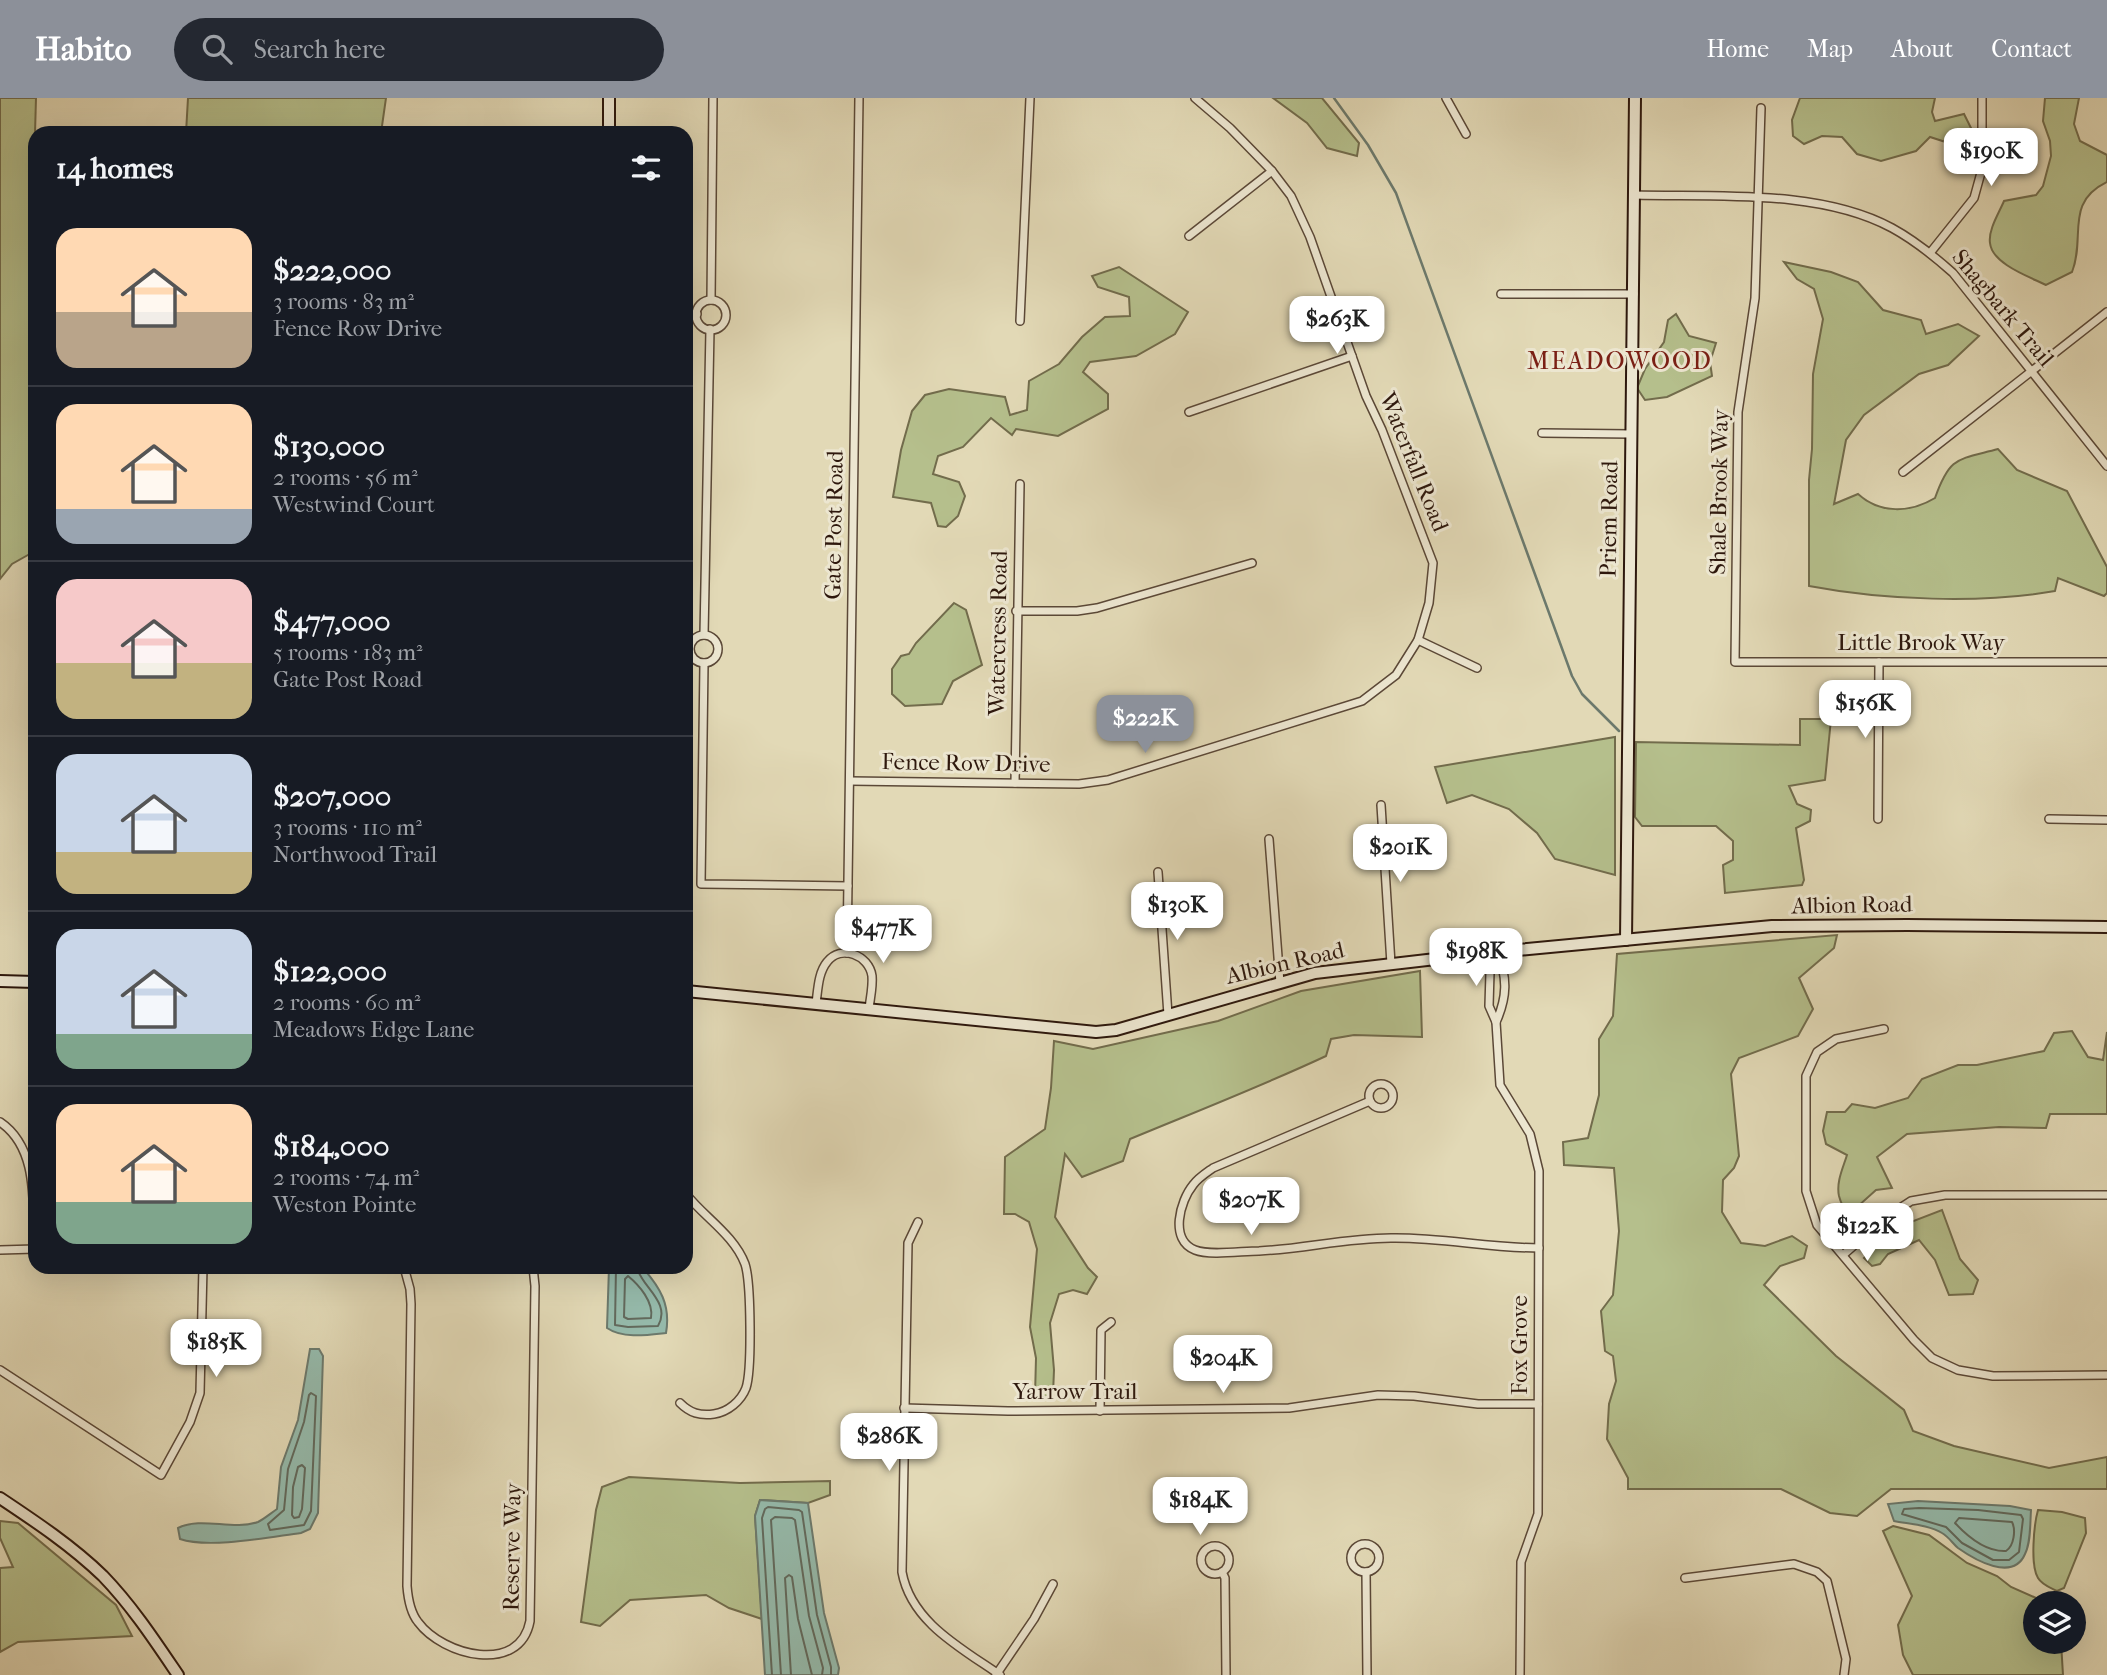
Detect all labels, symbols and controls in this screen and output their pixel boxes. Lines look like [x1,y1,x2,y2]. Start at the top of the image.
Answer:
search box [174,18,664,81]
text: Habito [35,30,132,69]
icon: search [198,30,236,68]
text: Search here [254,34,385,65]
text: Home [1707,35,1769,63]
text: Map [1807,35,1853,63]
text: About [1891,35,1953,63]
text: Contact [1991,35,2072,63]
pin: $190K [1942,129,2040,188]
text: $190K [1960,137,2022,164]
icon: filters [627,149,665,187]
text: 14 homes [56,151,173,186]
street label: Shagbark Trail [1946,244,2060,372]
text: $222,000 [273,253,392,288]
icon: home [112,256,196,340]
text: 3 rooms · 83 m² [273,288,414,315]
pin: $263K [1288,296,1386,356]
text: $263K [1305,305,1369,332]
text: Fence Row Drive [273,315,442,342]
district label: MEADOWOOD [1527,347,1713,375]
street label: Waterfall Road [1373,387,1454,536]
street label: Shale Brook Way [1704,408,1734,575]
text: $130,000 [273,429,385,464]
icon: home [112,432,196,516]
street label: Gate Post Road [819,450,849,600]
street label: Priem Road [1594,460,1624,578]
text: 2 rooms · 56 m² [273,464,418,491]
text: Westwind Court [273,491,435,518]
street label: Watercress Road [983,550,1013,717]
text: $477,000 [273,604,391,639]
icon: home [112,607,196,691]
street label: Little Brook Way [1837,629,2005,656]
text: 5 rooms · 183 m² [273,639,423,666]
text: Gate Post Road [273,666,422,693]
pin: $156K [1816,680,1914,740]
text: $156K [1835,689,1895,716]
pin: $222K [1096,696,1194,755]
text: $222K [1113,704,1177,731]
street label: Fence Row Drive [881,748,1051,778]
text: $207,000 [273,779,391,814]
icon: home [112,782,196,866]
text: 3 rooms · 110 m² [273,814,422,841]
pin: $201K [1351,824,1449,884]
text: $201K [1369,833,1431,860]
text: Northwood Trail [273,841,437,868]
pin: $130K [1128,882,1226,942]
street label: Albion Road [1790,890,1913,920]
text: $130K [1147,891,1207,918]
pin: $477K [834,906,932,965]
text: $477K [851,914,915,941]
pin: $198K [1427,928,1525,988]
street label: Albion Road [1222,936,1347,990]
text: $198K [1445,937,1507,964]
text: $122,000 [273,954,387,989]
icon: home [112,957,196,1041]
text: 2 rooms · 60 m² [273,989,420,1016]
text: Meadows Edge Lane [273,1016,474,1043]
text: $184,000 [273,1129,390,1164]
icon: home [112,1132,196,1216]
text: 2 rooms · 74 m² [273,1164,419,1191]
pin: $207K [1202,1178,1300,1237]
text: $207K [1219,1186,1284,1213]
text: Weston Pointe [273,1191,416,1218]
pin: $122K [1818,1204,1916,1263]
text: $122K [1836,1212,1898,1239]
street label: Fox Grove [1506,1295,1533,1395]
pin: $185K [167,1320,265,1379]
text: $185K [186,1328,246,1355]
pin: $204K [1174,1336,1272,1395]
text: $204K [1189,1344,1257,1371]
street label: Yarrow Trail [1012,1378,1138,1405]
pin: $286K [840,1414,938,1473]
text: $286K [856,1422,922,1449]
pin: $184K [1151,1478,1249,1537]
street label: Reserve Way [497,1482,527,1611]
text: $184K [1169,1486,1231,1513]
map controls [2023,1591,2086,1654]
button: layers [2023,1591,2086,1654]

